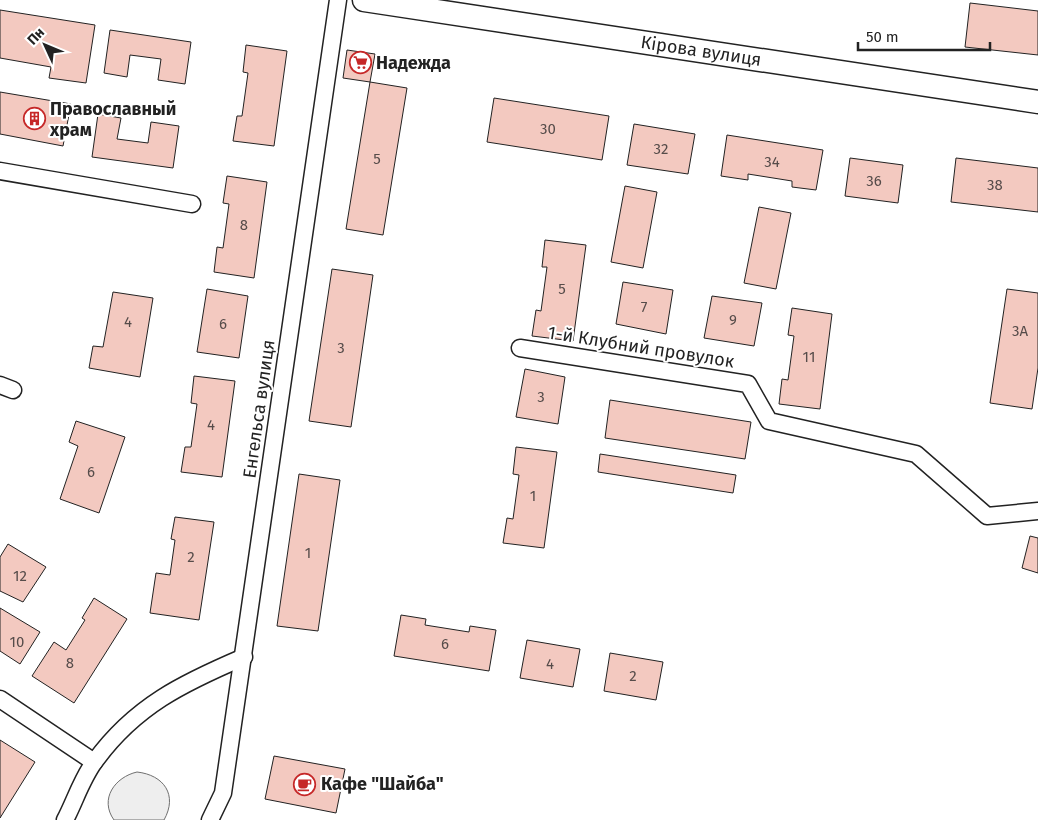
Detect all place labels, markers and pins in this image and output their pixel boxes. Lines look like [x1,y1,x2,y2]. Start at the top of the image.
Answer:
supermarket icon: Надежда [348,51,372,75]
place label: Надежда [376,52,451,74]
place label: Православный храм [49,98,176,141]
building icon: Православный храм [22,107,46,131]
cafe icon: Кафе "Шайба" [293,772,317,796]
place label: Кафе "Шайба" [321,773,444,795]

